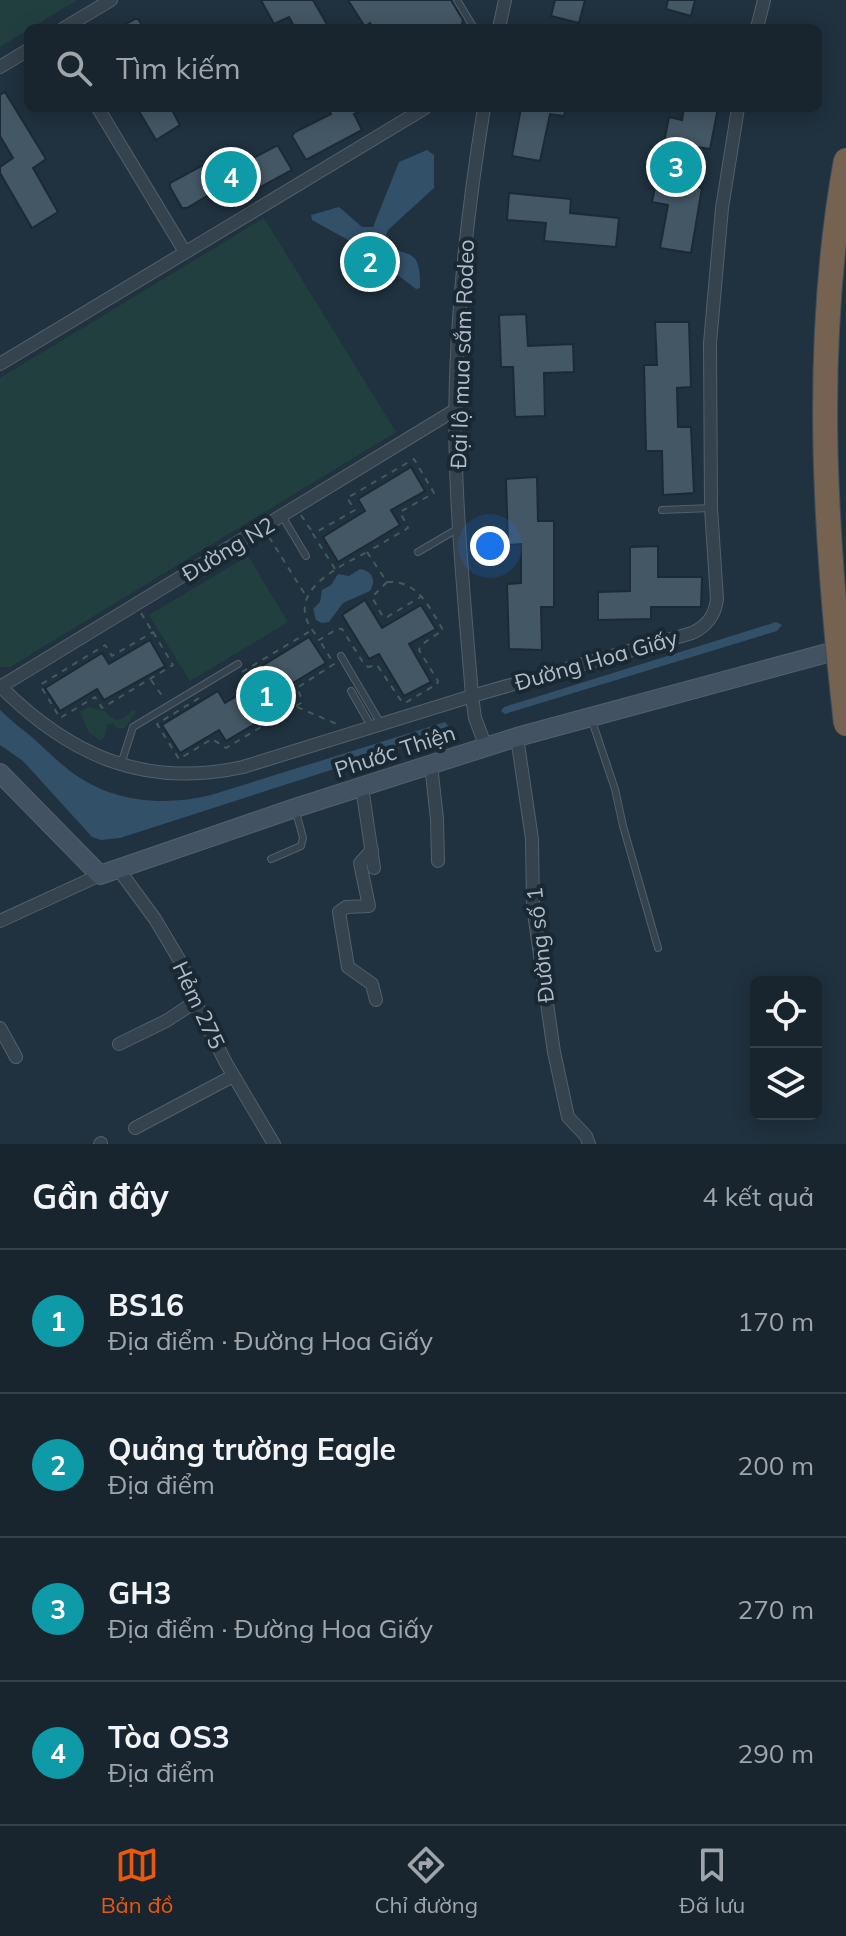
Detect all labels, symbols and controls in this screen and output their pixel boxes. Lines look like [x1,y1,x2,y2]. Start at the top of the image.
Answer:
search box [24,24,822,112]
icon: search [52,46,96,90]
text: Tìm kiếm [116,49,241,87]
pin: 3 [650,137,702,197]
pin: 4 [205,147,257,207]
pin: 2 [344,232,396,292]
street label: Đại lộ mua sắm Rodeo [444,239,480,469]
street label: Đường N2 [177,510,279,588]
your location [470,526,510,566]
street label: Đường Hoa Giấy [511,623,681,697]
pin: 1 [240,666,292,726]
street label: Phước Thiện [331,718,459,784]
street label: Đường số 1 [520,886,560,1004]
street label: Hẻm 275 [167,957,231,1053]
map controls [750,976,822,1120]
button: locate [750,976,822,1048]
button: layers [750,1048,822,1120]
text: Gần đây [32,1175,169,1218]
text: 4 kết quả [702,1180,814,1213]
text: BS16 [108,1286,184,1324]
text: 1 [50,1305,66,1338]
text: 170 m [738,1305,814,1338]
text: Địa điểm · Đường Hoa Giấy [108,1324,433,1357]
text: Quảng trường Eagle [108,1430,396,1468]
text: 2 [50,1449,66,1482]
text: 200 m [738,1449,814,1482]
text: Địa điểm [108,1468,215,1501]
text: GH3 [108,1574,171,1612]
text: 3 [50,1593,66,1626]
text: 270 m [738,1593,814,1626]
text: Địa điểm · Đường Hoa Giấy [108,1612,433,1645]
text: Tòa OS3 [108,1718,230,1756]
text: 4 [50,1737,66,1770]
text: 290 m [738,1737,814,1770]
text: Địa điểm [108,1756,215,1789]
tab: Bản đồ [101,1843,173,1919]
tab: Chỉ đường [374,1843,478,1919]
tab: Đã lưu [679,1843,745,1919]

